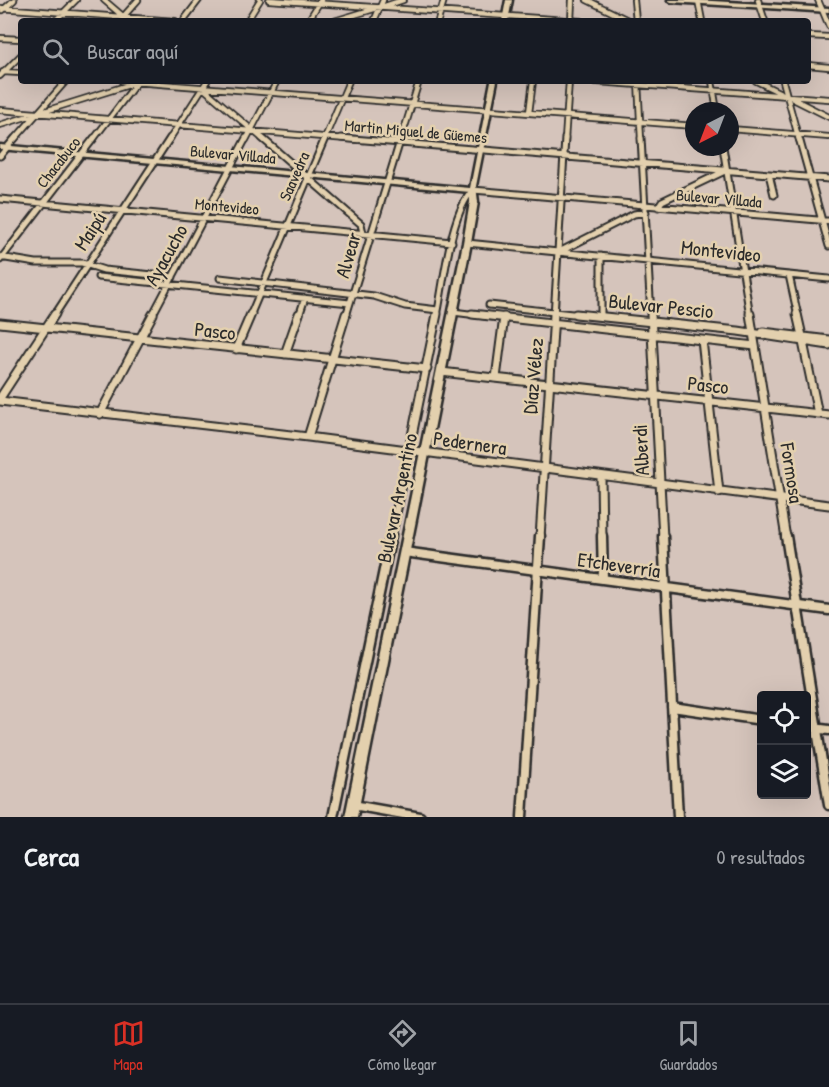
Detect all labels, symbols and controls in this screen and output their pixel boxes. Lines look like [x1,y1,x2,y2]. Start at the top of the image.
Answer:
search box [18,18,811,84]
icon: search [39,35,72,68]
text: Buscar aquí [87,36,179,66]
north arrow [685,102,739,156]
street label: Martin Miguel de Güemes [344,114,488,148]
street label: Chacabuco [31,131,85,192]
street label: Bulevar Villada [189,139,277,169]
street label: Saavedra [274,148,314,204]
street label: Bulevar Villada [675,183,763,213]
street label: Montevideo [194,192,260,220]
street label: Maipú [67,206,112,255]
street label: Ayacucho [138,219,193,290]
street label: Alvear [328,228,367,281]
street label: Montevideo [680,233,762,268]
street label: Bulevar Pescio [607,287,715,324]
street label: Pasco [193,315,237,346]
street label: Díaz Vélez [516,336,549,415]
street label: Pasco [686,369,730,400]
street label: Pedernera [432,424,509,461]
street label: Alberdi [626,424,655,476]
street label: Bulevar Argentino [370,431,423,565]
street label: Formosa [774,440,811,505]
street label: Etcheverría [576,545,662,584]
map controls [757,691,811,799]
button: locate [757,691,811,745]
button: layers [757,745,811,799]
text: Cerca [24,839,79,874]
text: 0 resultados [716,843,805,870]
tab: Mapa [112,1017,145,1075]
tab: Cómo llegar [368,1017,437,1075]
tab: Guardados [660,1017,717,1075]

